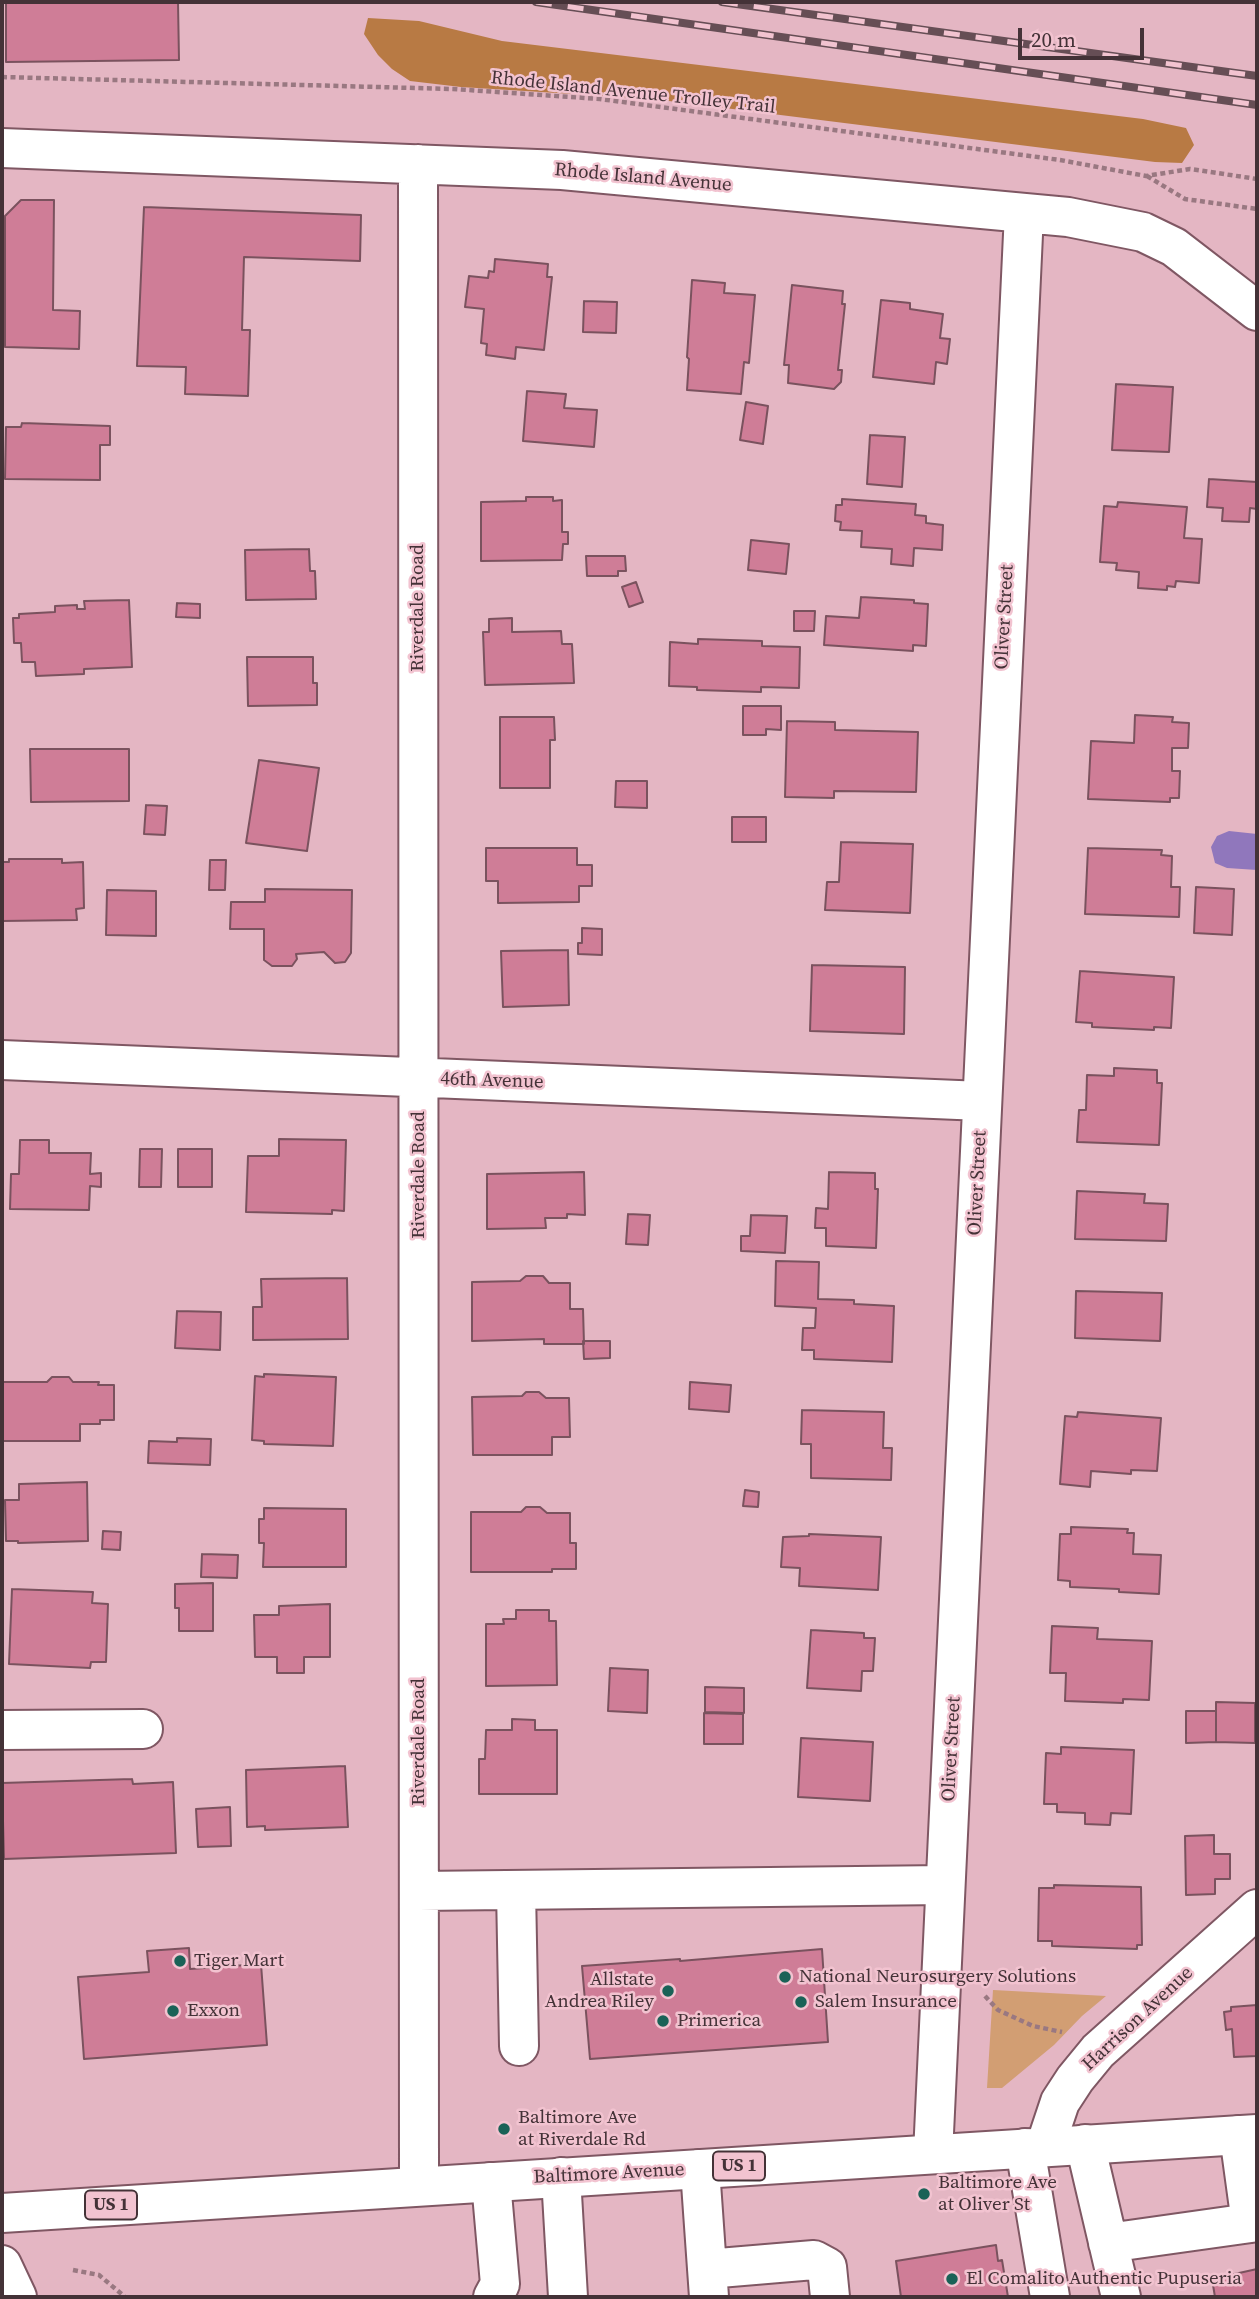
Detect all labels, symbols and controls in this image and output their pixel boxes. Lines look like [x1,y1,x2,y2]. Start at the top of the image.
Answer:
scale bar [1021,14,1147,58]
text: 20 m [1031,25,1076,54]
street label: Rhode Island Avenue Trolley Trail [490,67,776,119]
street label: Rhode Island Avenue [553,159,733,197]
street label: Riverdale Road [407,544,429,672]
street label: Oliver Street [991,564,1019,670]
street label: 46th Avenue [440,1068,544,1094]
street label: Riverdale Road [408,1111,430,1239]
street label: Oliver Street [964,1130,992,1236]
street label: Riverdale Road [408,1678,430,1806]
street label: Oliver Street [938,1696,966,1802]
place label: Tiger Mart [194,1950,284,1972]
marker: Tiger Mart [172,1953,188,1969]
street label: Harrison Avenue [1078,1962,1198,2076]
place label: National Neurosurgery Solutions [799,1966,1076,1988]
place label: Allstate Andrea Riley [545,1969,654,2013]
marker: National Neurosurgery Solutions [777,1969,793,1985]
marker: Allstate Andrea Riley [660,1983,676,1999]
place label: Salem Insurance [815,1991,957,2013]
marker: Salem Insurance [793,1994,809,2010]
place label: Exxon [187,2000,240,2022]
marker: Exxon [165,2003,181,2019]
place label: Primerica [677,2010,761,2032]
marker: Primerica [655,2013,671,2029]
place label: Baltimore Ave at Riverdale Rd [518,2107,646,2151]
marker: Baltimore Ave at Riverdale Rd [496,2121,512,2137]
road number: US 1 [713,2152,765,2180]
street label: Baltimore Avenue [533,2159,685,2189]
place label: Baltimore Ave at Oliver St [938,2172,1057,2216]
marker: Baltimore Ave at Oliver St [916,2186,932,2202]
road number: US 1 [85,2190,137,2220]
place label: El Comalito Authentic Pupuseria [966,2268,1242,2290]
marker: El Comalito Authentic Pupuseria [944,2271,960,2287]

